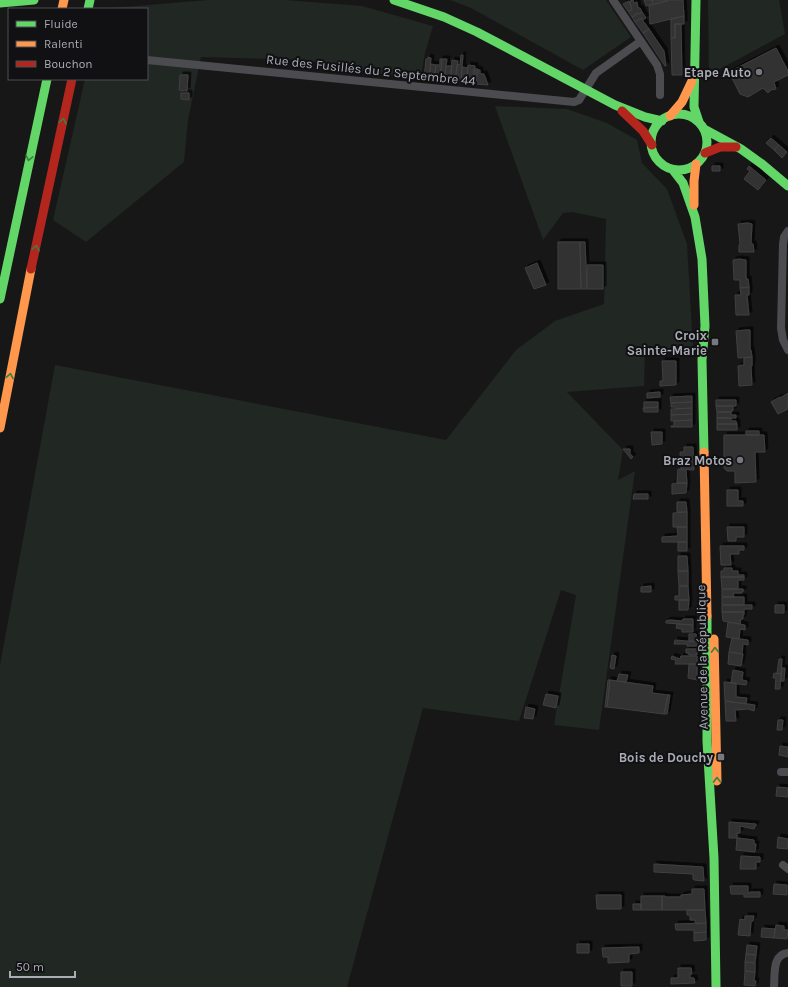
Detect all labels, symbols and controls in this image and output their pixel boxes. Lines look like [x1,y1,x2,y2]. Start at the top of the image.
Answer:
legend [8,8,148,80]
text: Fluide [44,17,78,31]
text: Ralenti [44,37,83,51]
street label: Rue des Fusillés du 2 Septembre 44 [265,52,477,88]
text: Bouchon [44,57,93,71]
place label: Etape Auto [684,65,751,80]
marker: Etape Auto [754,67,764,77]
one-way arrow [59,118,67,124]
one-way arrow [26,155,34,161]
one-way arrow [31,245,39,252]
place label: Croix Sainte-Marie [627,328,707,358]
marker: Croix Sainte-Marie [710,337,720,347]
one-way arrow [5,373,14,379]
place label: Braz Motos [663,453,732,468]
marker: Braz Motos [735,455,745,465]
street label: Avenue de la République [693,584,712,729]
one-way arrow [710,647,719,653]
place label: Bois de Douchy [619,750,713,765]
marker: Bois de Douchy [716,752,726,762]
one-way arrow [713,777,721,783]
scale bar [10,953,75,979]
text: 50 m [16,960,44,974]

